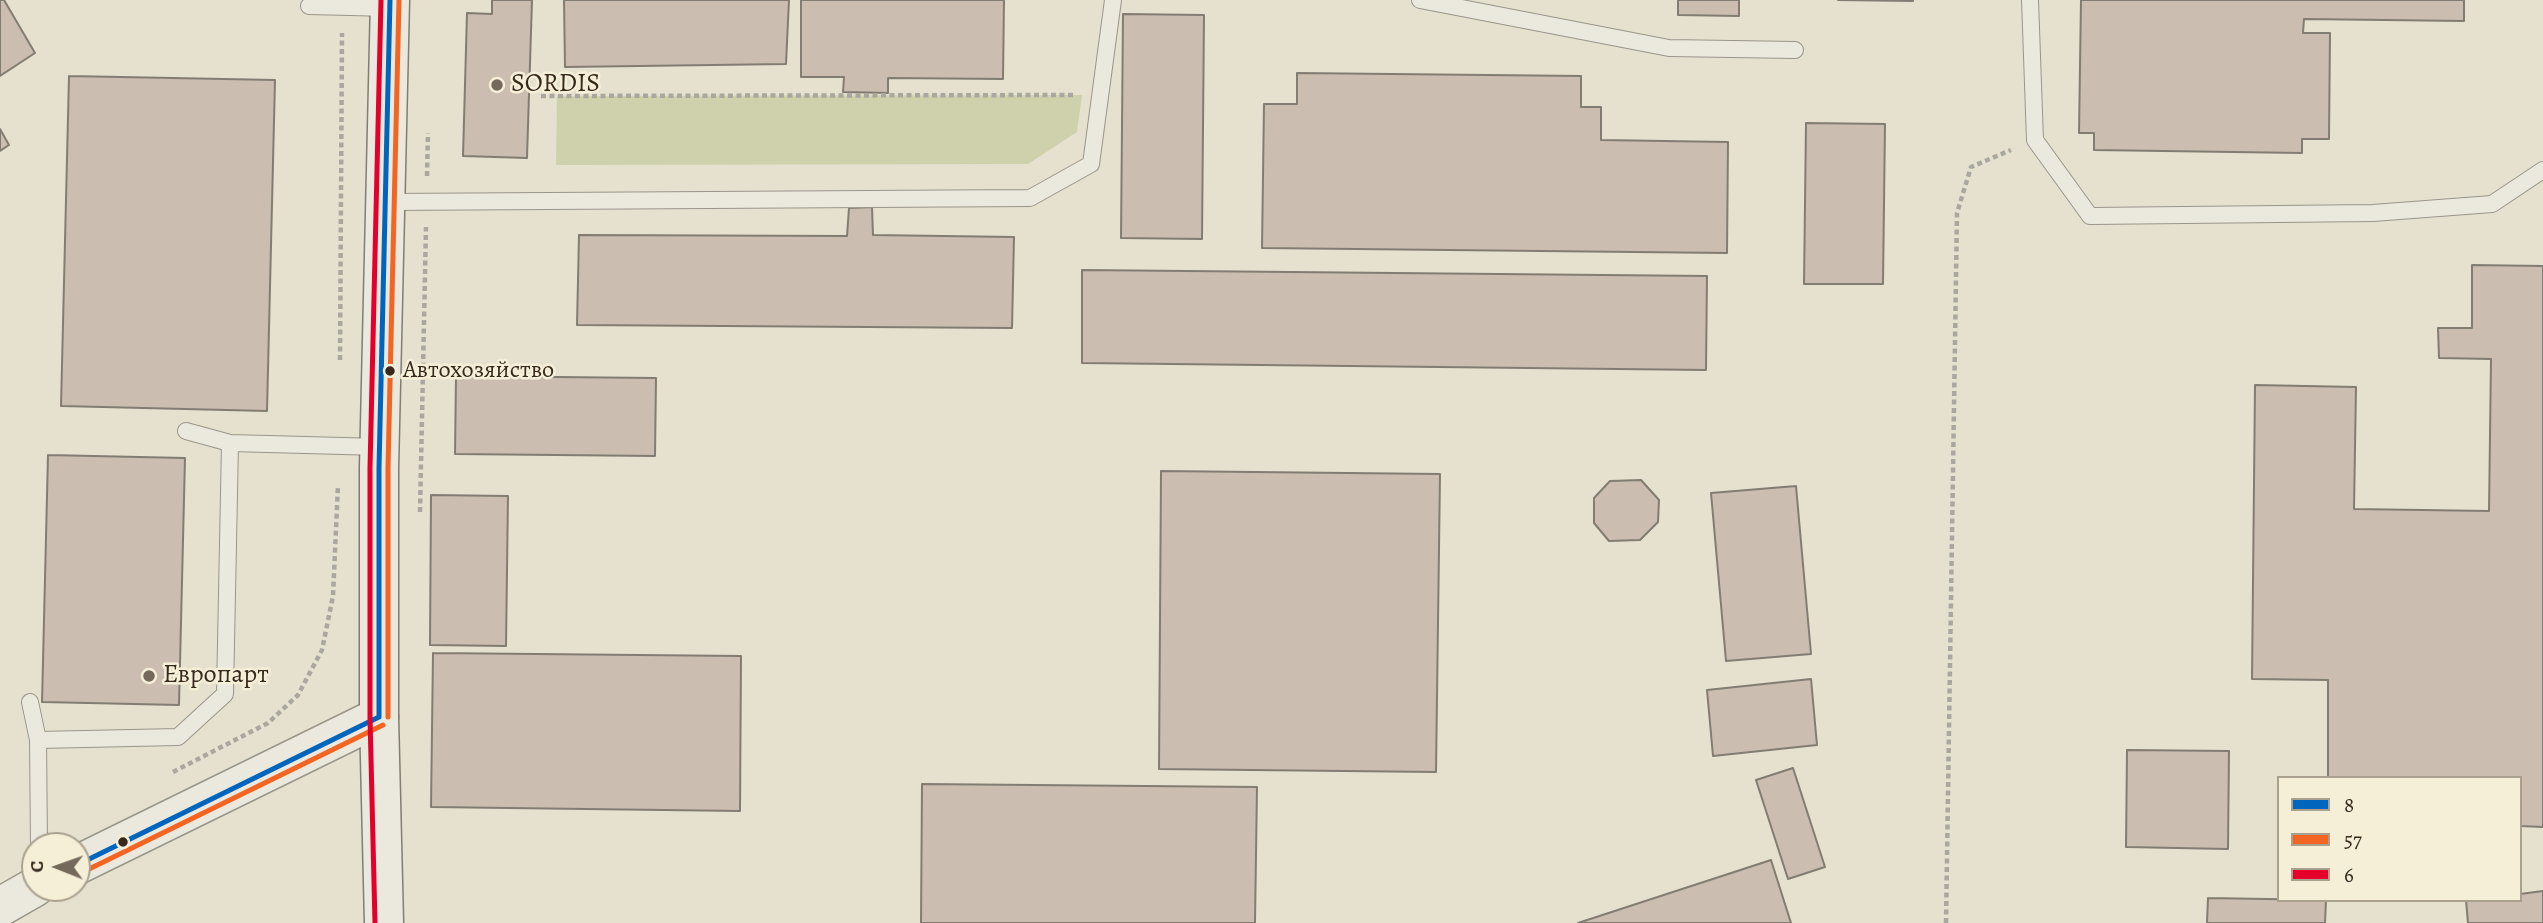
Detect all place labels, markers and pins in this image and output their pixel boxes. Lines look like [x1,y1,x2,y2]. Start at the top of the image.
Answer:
place label: SORDIS [511,69,600,101]
marker: SORDIS [489,77,505,93]
place label: Автохозяйство [403,357,554,385]
marker: Автохозяйство [383,364,397,378]
place label: Европарт [163,660,269,692]
marker: Европарт [141,668,157,684]
unlabelled marker [116,835,130,849]

